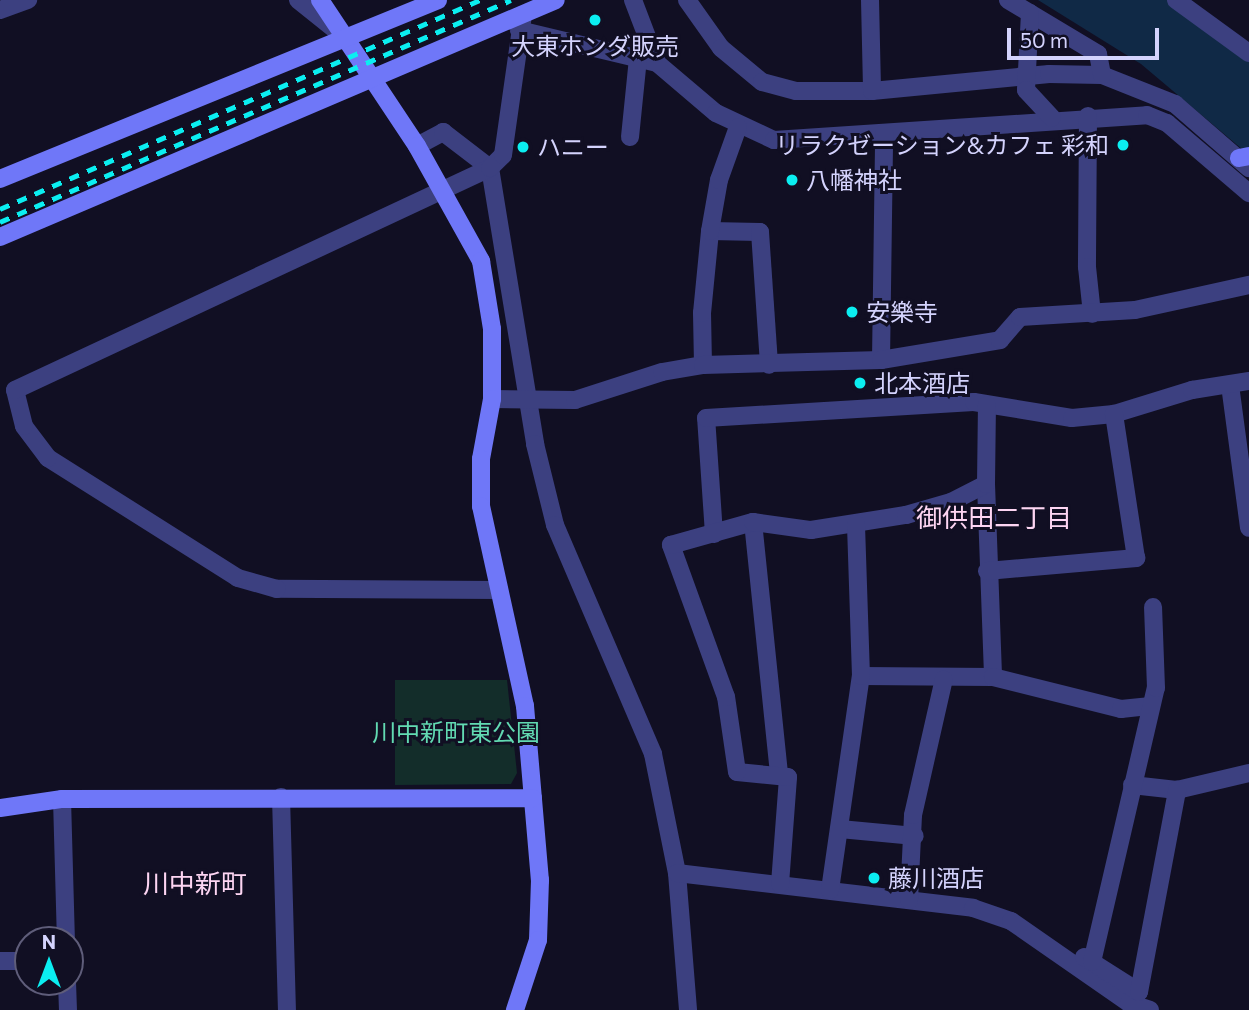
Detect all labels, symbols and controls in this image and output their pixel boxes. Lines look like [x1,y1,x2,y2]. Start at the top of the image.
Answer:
marker: 大東ホンダ販売 [587,12,603,28]
scale bar [1011,14,1163,58]
text: 50 m [1020,27,1068,52]
place label: 大東ホンダ販売 [511,32,679,60]
place label: リラクゼーション&カフェ 彩和 [775,131,1109,159]
place label: ハニー [537,133,609,161]
marker: リラクゼーション&カフェ 彩和 [1115,137,1131,153]
marker: ハニー [515,139,531,155]
place label: 八幡神社 [806,166,902,194]
marker: 八幡神社 [784,172,800,188]
place label: 安樂寺 [866,298,938,326]
marker: 安樂寺 [844,304,860,320]
place label: 北本酒店 [874,369,970,397]
marker: 北本酒店 [852,375,868,391]
district label: 御供田二丁目 [916,501,1072,533]
park label: 川中新町東公園 [372,718,540,746]
place label: 藤川酒店 [888,864,984,892]
district label: 川中新町 [143,867,247,899]
marker: 藤川酒店 [866,870,882,886]
north arrow [14,926,84,996]
text: N [42,930,56,953]

